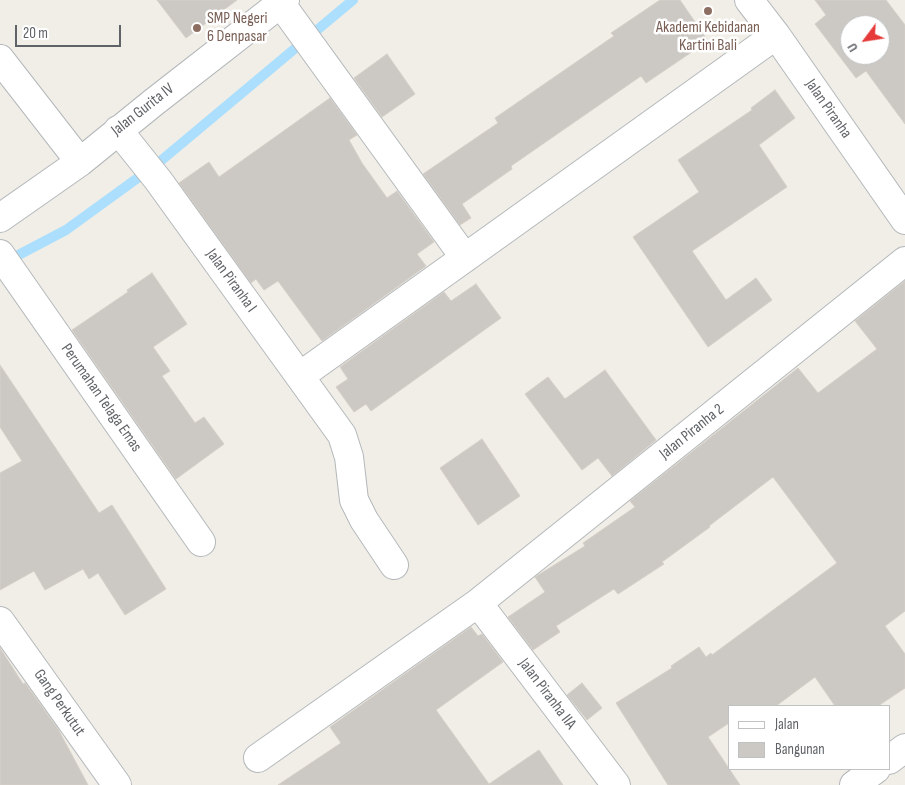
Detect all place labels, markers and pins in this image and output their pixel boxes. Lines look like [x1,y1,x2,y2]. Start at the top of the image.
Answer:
marker: Akademi Kebidanan Kartini Bali [702,5,714,17]
place label: SMP Negeri 6 Denpasar [207,9,268,47]
place label: Akademi Kebidanan Kartini Bali [656,18,760,56]
marker: SMP Negeri 6 Denpasar [191,22,203,34]

